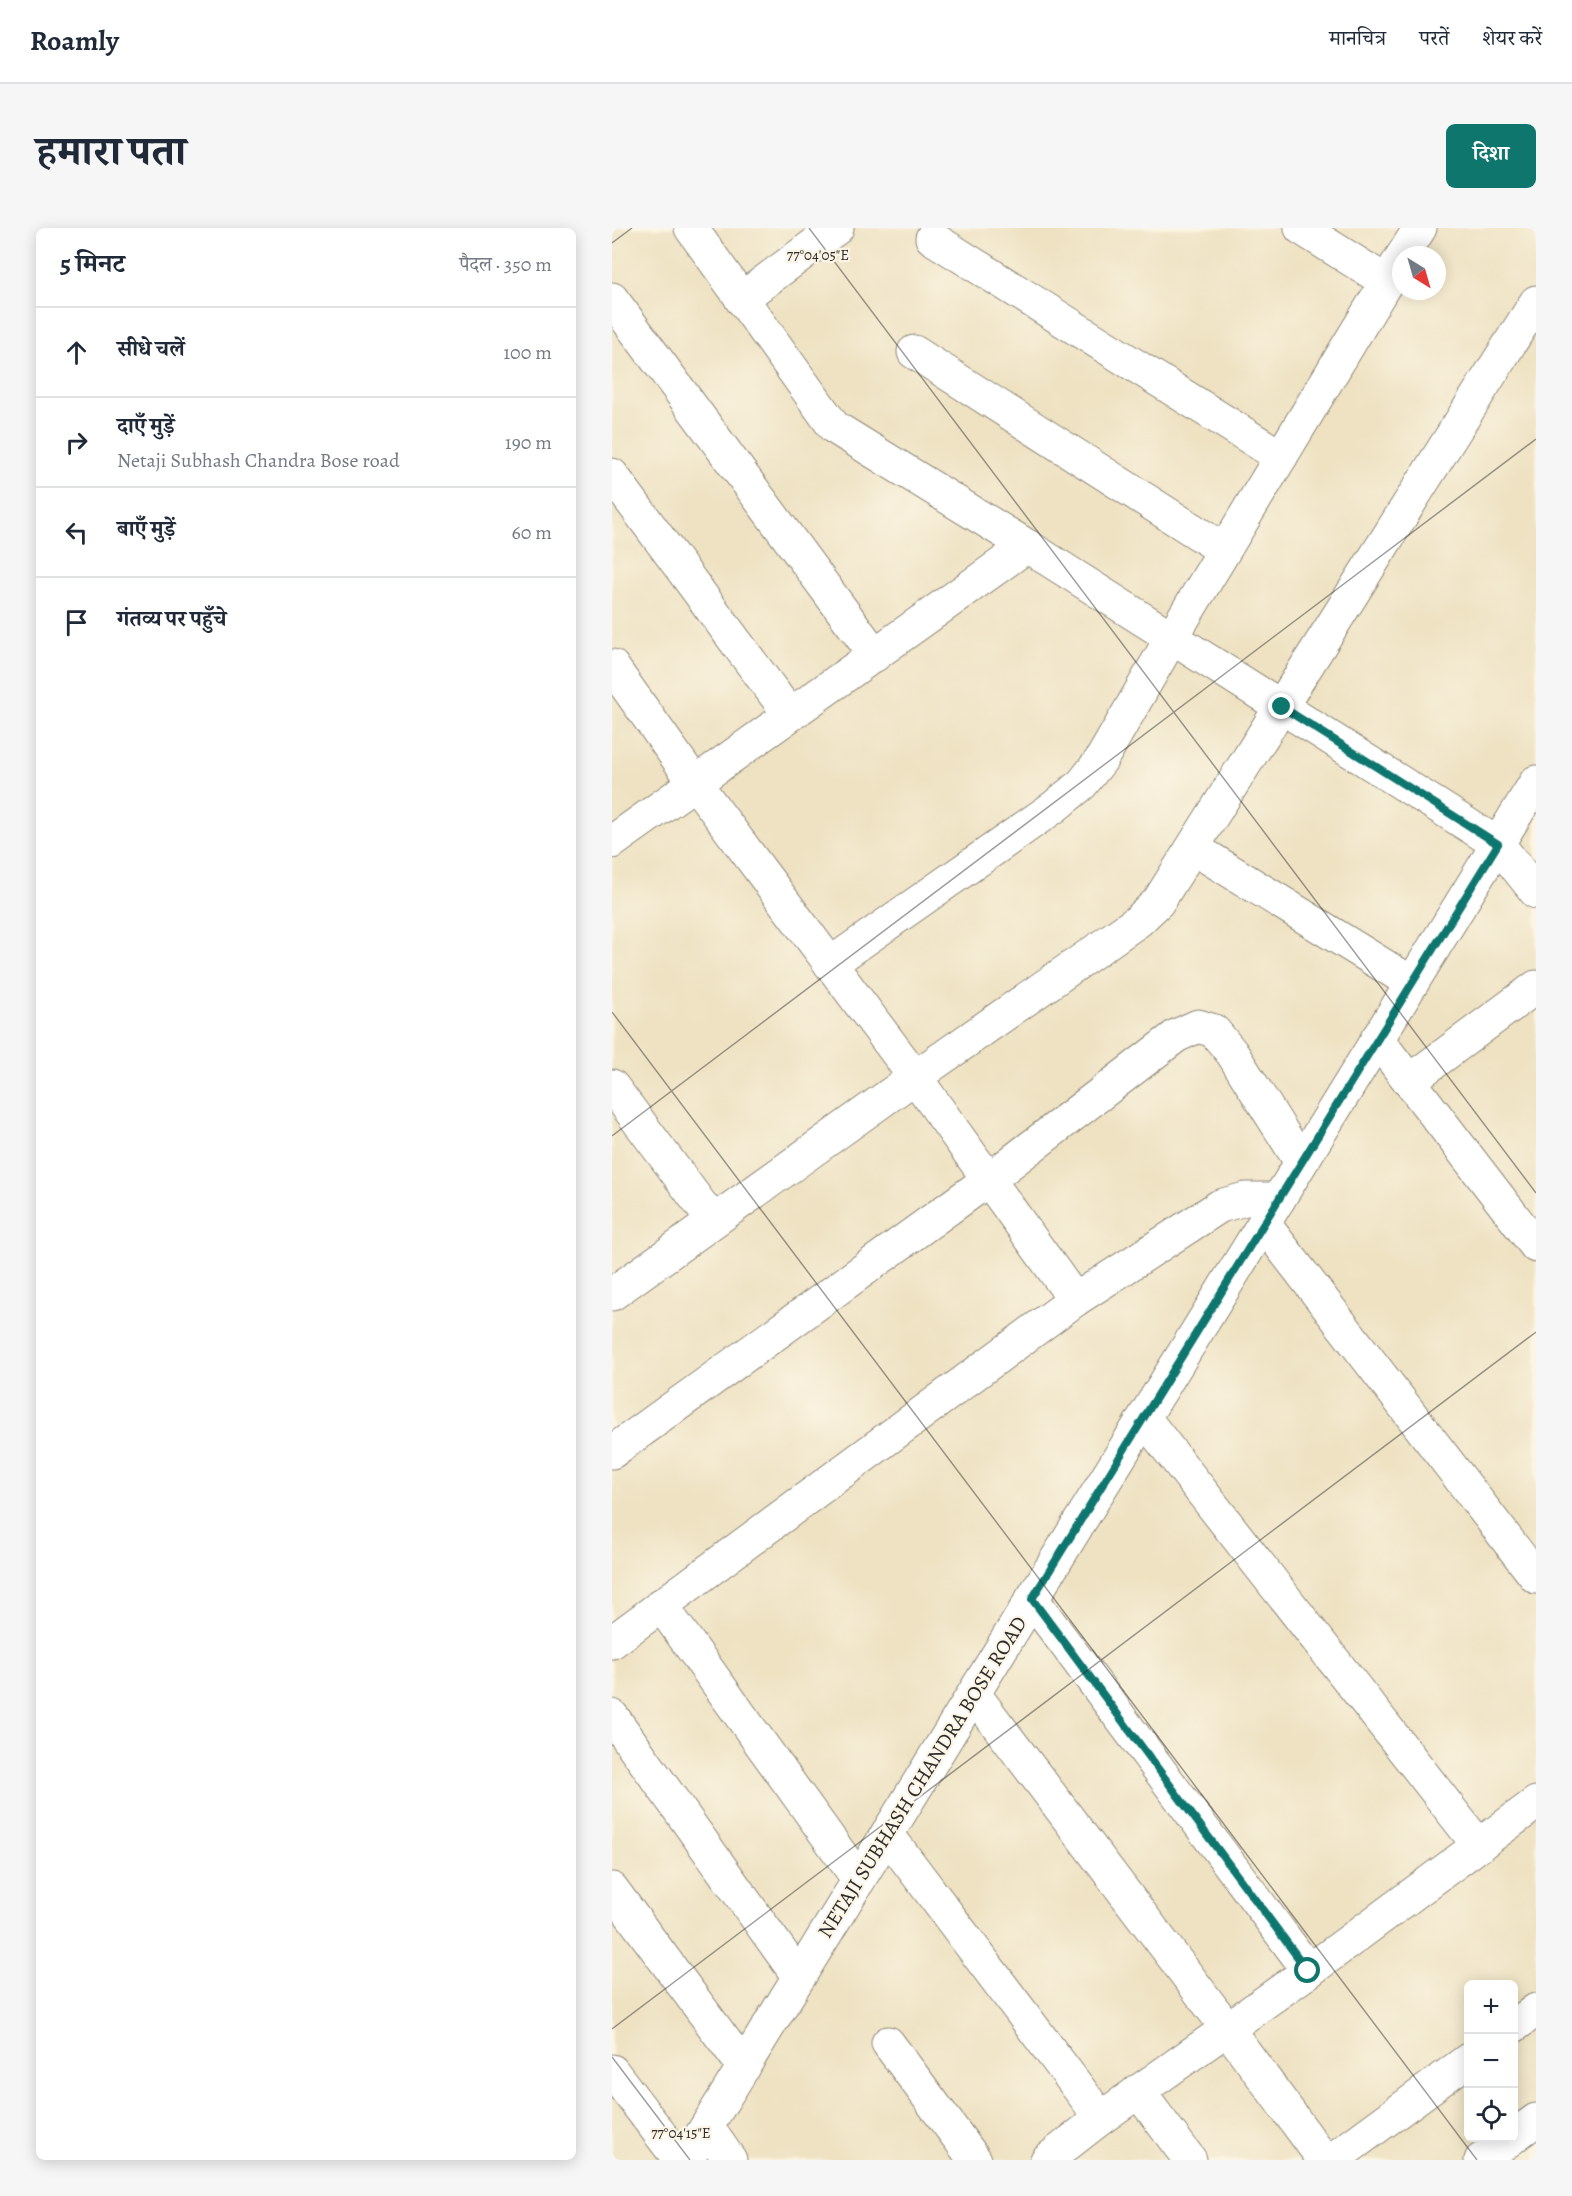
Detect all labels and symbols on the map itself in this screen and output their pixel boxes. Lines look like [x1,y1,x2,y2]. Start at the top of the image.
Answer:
text: 77°04'05"E [787,245,849,265]
north arrow [1392,246,1446,300]
route end [1268,693,1294,719]
street label: NETAJI SUBHASH CHANDRA BOSE ROAD [811,1611,1033,1943]
route start [1294,1957,1320,1983]
text: 77°04'15"E [651,2123,711,2143]

